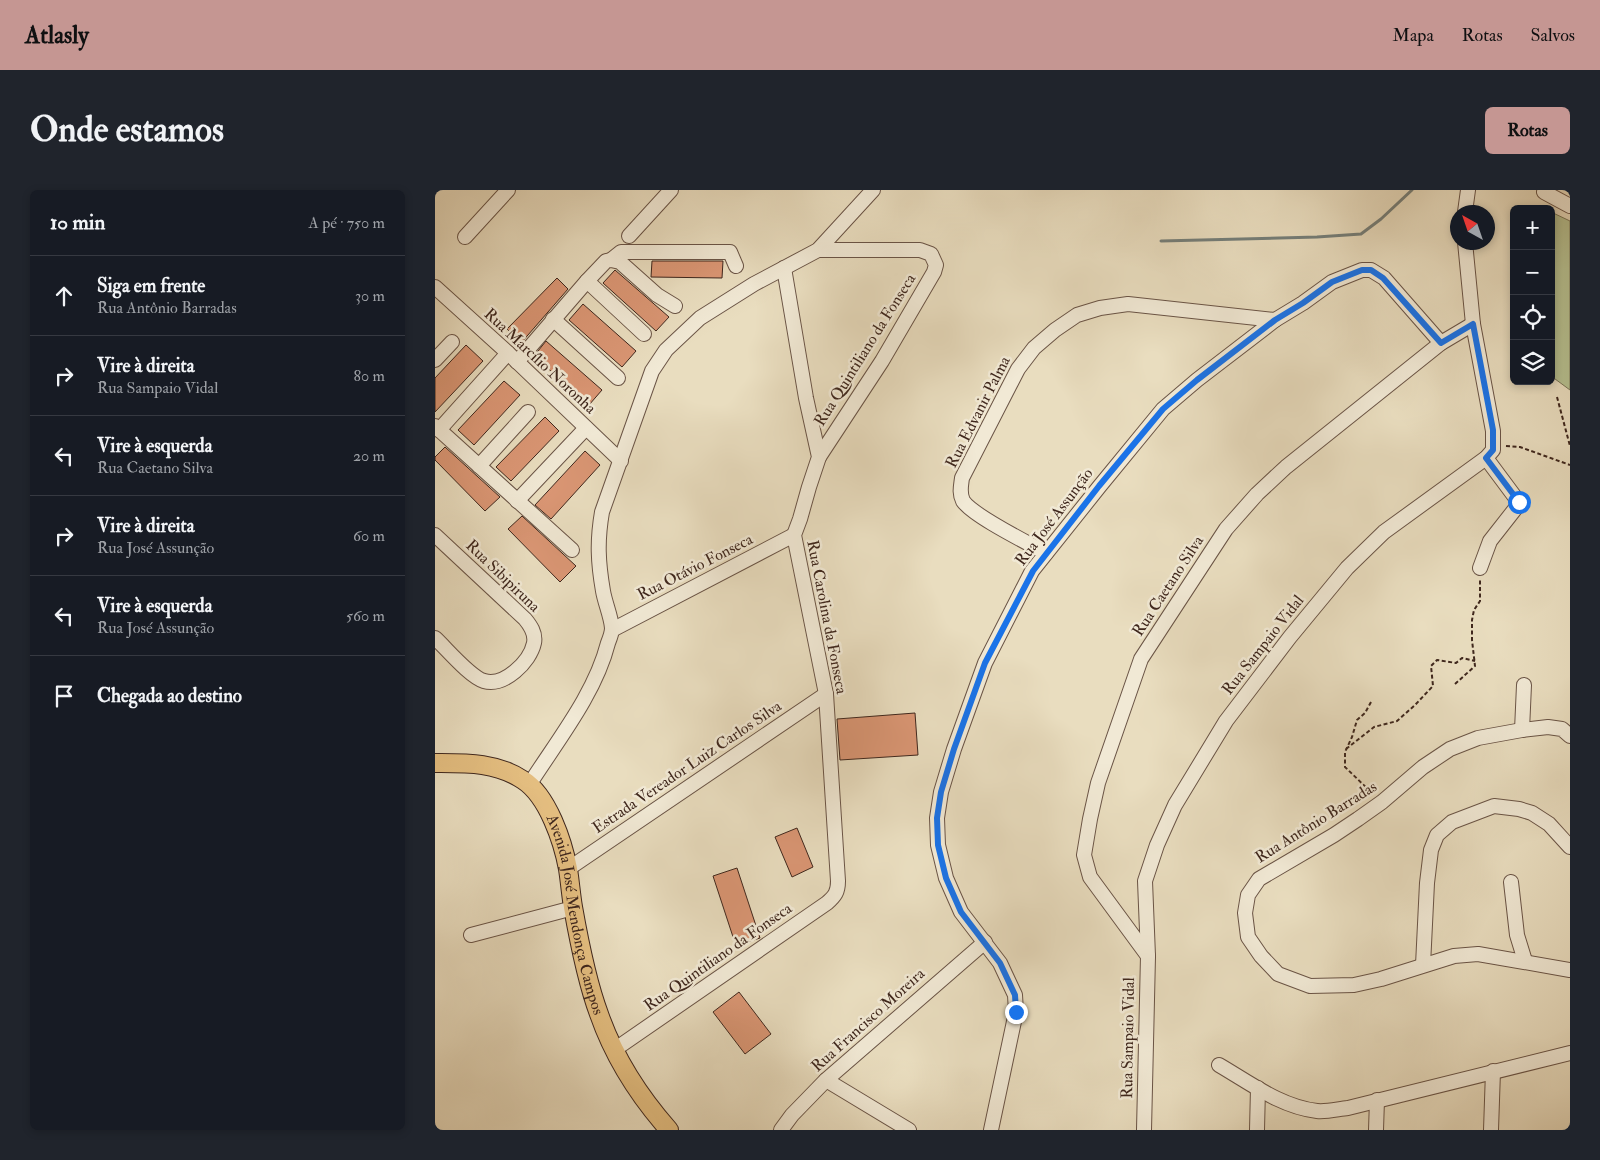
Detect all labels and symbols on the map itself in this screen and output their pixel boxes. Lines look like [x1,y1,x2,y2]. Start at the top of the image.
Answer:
north arrow [1450,205,1495,250]
street label: Rua Quintiliano da Fonseca [810,270,920,430]
street label: Rua Marcílio Noronha [480,304,600,418]
street label: Rua Edvanir Palma [941,352,1015,471]
street label: Rua José Assunção [1011,464,1098,570]
route start [1508,491,1531,514]
street label: Rua Otávio Fonseca [634,529,756,605]
street label: Rua Caetano Silva [1128,532,1208,640]
street label: Rua Sibipiruna [461,536,545,618]
street label: Rua Carolina da Fonseca [802,538,852,696]
street label: Rua Sampaio Vidal [1218,591,1309,700]
street label: Estrada Vereador Luiz Carlos Silva [589,696,786,838]
street label: Rua Antônio Barradas [1251,777,1381,867]
street label: Avenida José Mendonça Campos [541,810,608,1018]
street label: Rua Quintiliano da Fonseca [640,898,796,1016]
street label: Rua Francisco Moreira [807,963,929,1076]
street label: Rua Sampaio Vidal [1117,977,1140,1099]
route end [1005,1001,1028,1024]

